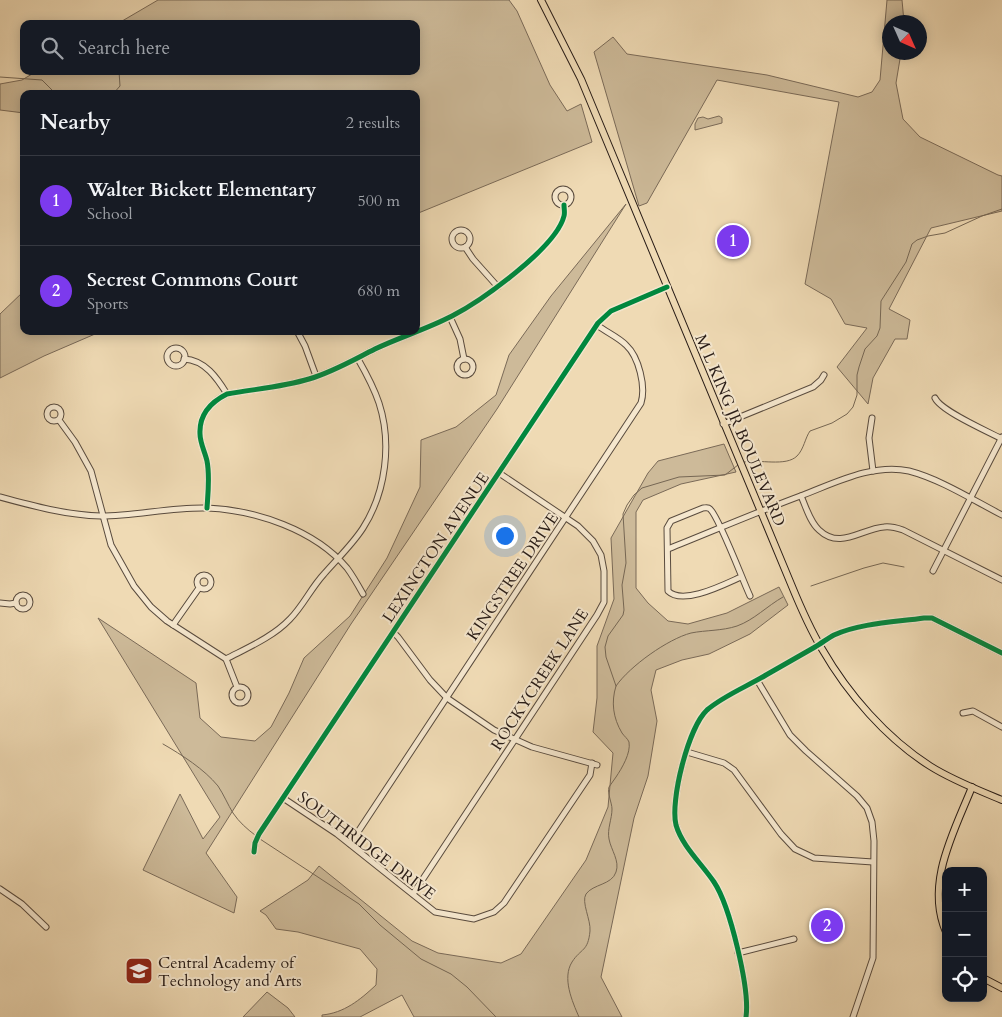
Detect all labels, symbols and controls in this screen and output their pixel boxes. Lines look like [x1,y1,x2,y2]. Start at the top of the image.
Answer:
north arrow [882,15,927,60]
search box [20,20,420,75]
icon: search [38,34,66,62]
text: Search here [78,35,170,61]
text: Nearby [40,108,111,137]
text: 2 results [346,112,400,134]
text: Walter Bickett Elementary [87,177,316,203]
text: 1 [52,190,60,212]
text: 500 m [358,190,400,212]
text: School [87,203,132,225]
pin: 1 [717,222,749,260]
text: Secrest Commons Court [87,267,298,293]
text: 2 [52,280,60,302]
text: 680 m [358,280,400,302]
text: Sports [87,293,128,315]
street label: M L KING JR BOULEVARD [690,331,791,530]
street label: LEXINGTON AVENUE [377,468,495,627]
street label: KINGSTREE DRIVE [462,508,564,645]
your location [492,523,518,549]
street label: ROCKYCREEK LANE [486,604,594,755]
street label: SOUTHRIDGE DRIVE [293,787,440,905]
map controls [942,867,987,1002]
button: + [942,867,987,912]
pin: 2 [811,907,843,945]
button: − [942,912,987,957]
place label: Central Academy of Technology and Arts [158,952,302,992]
school or university icon: Central Academy of Technology and Arts [124,956,154,986]
button: locate [942,957,987,1002]

